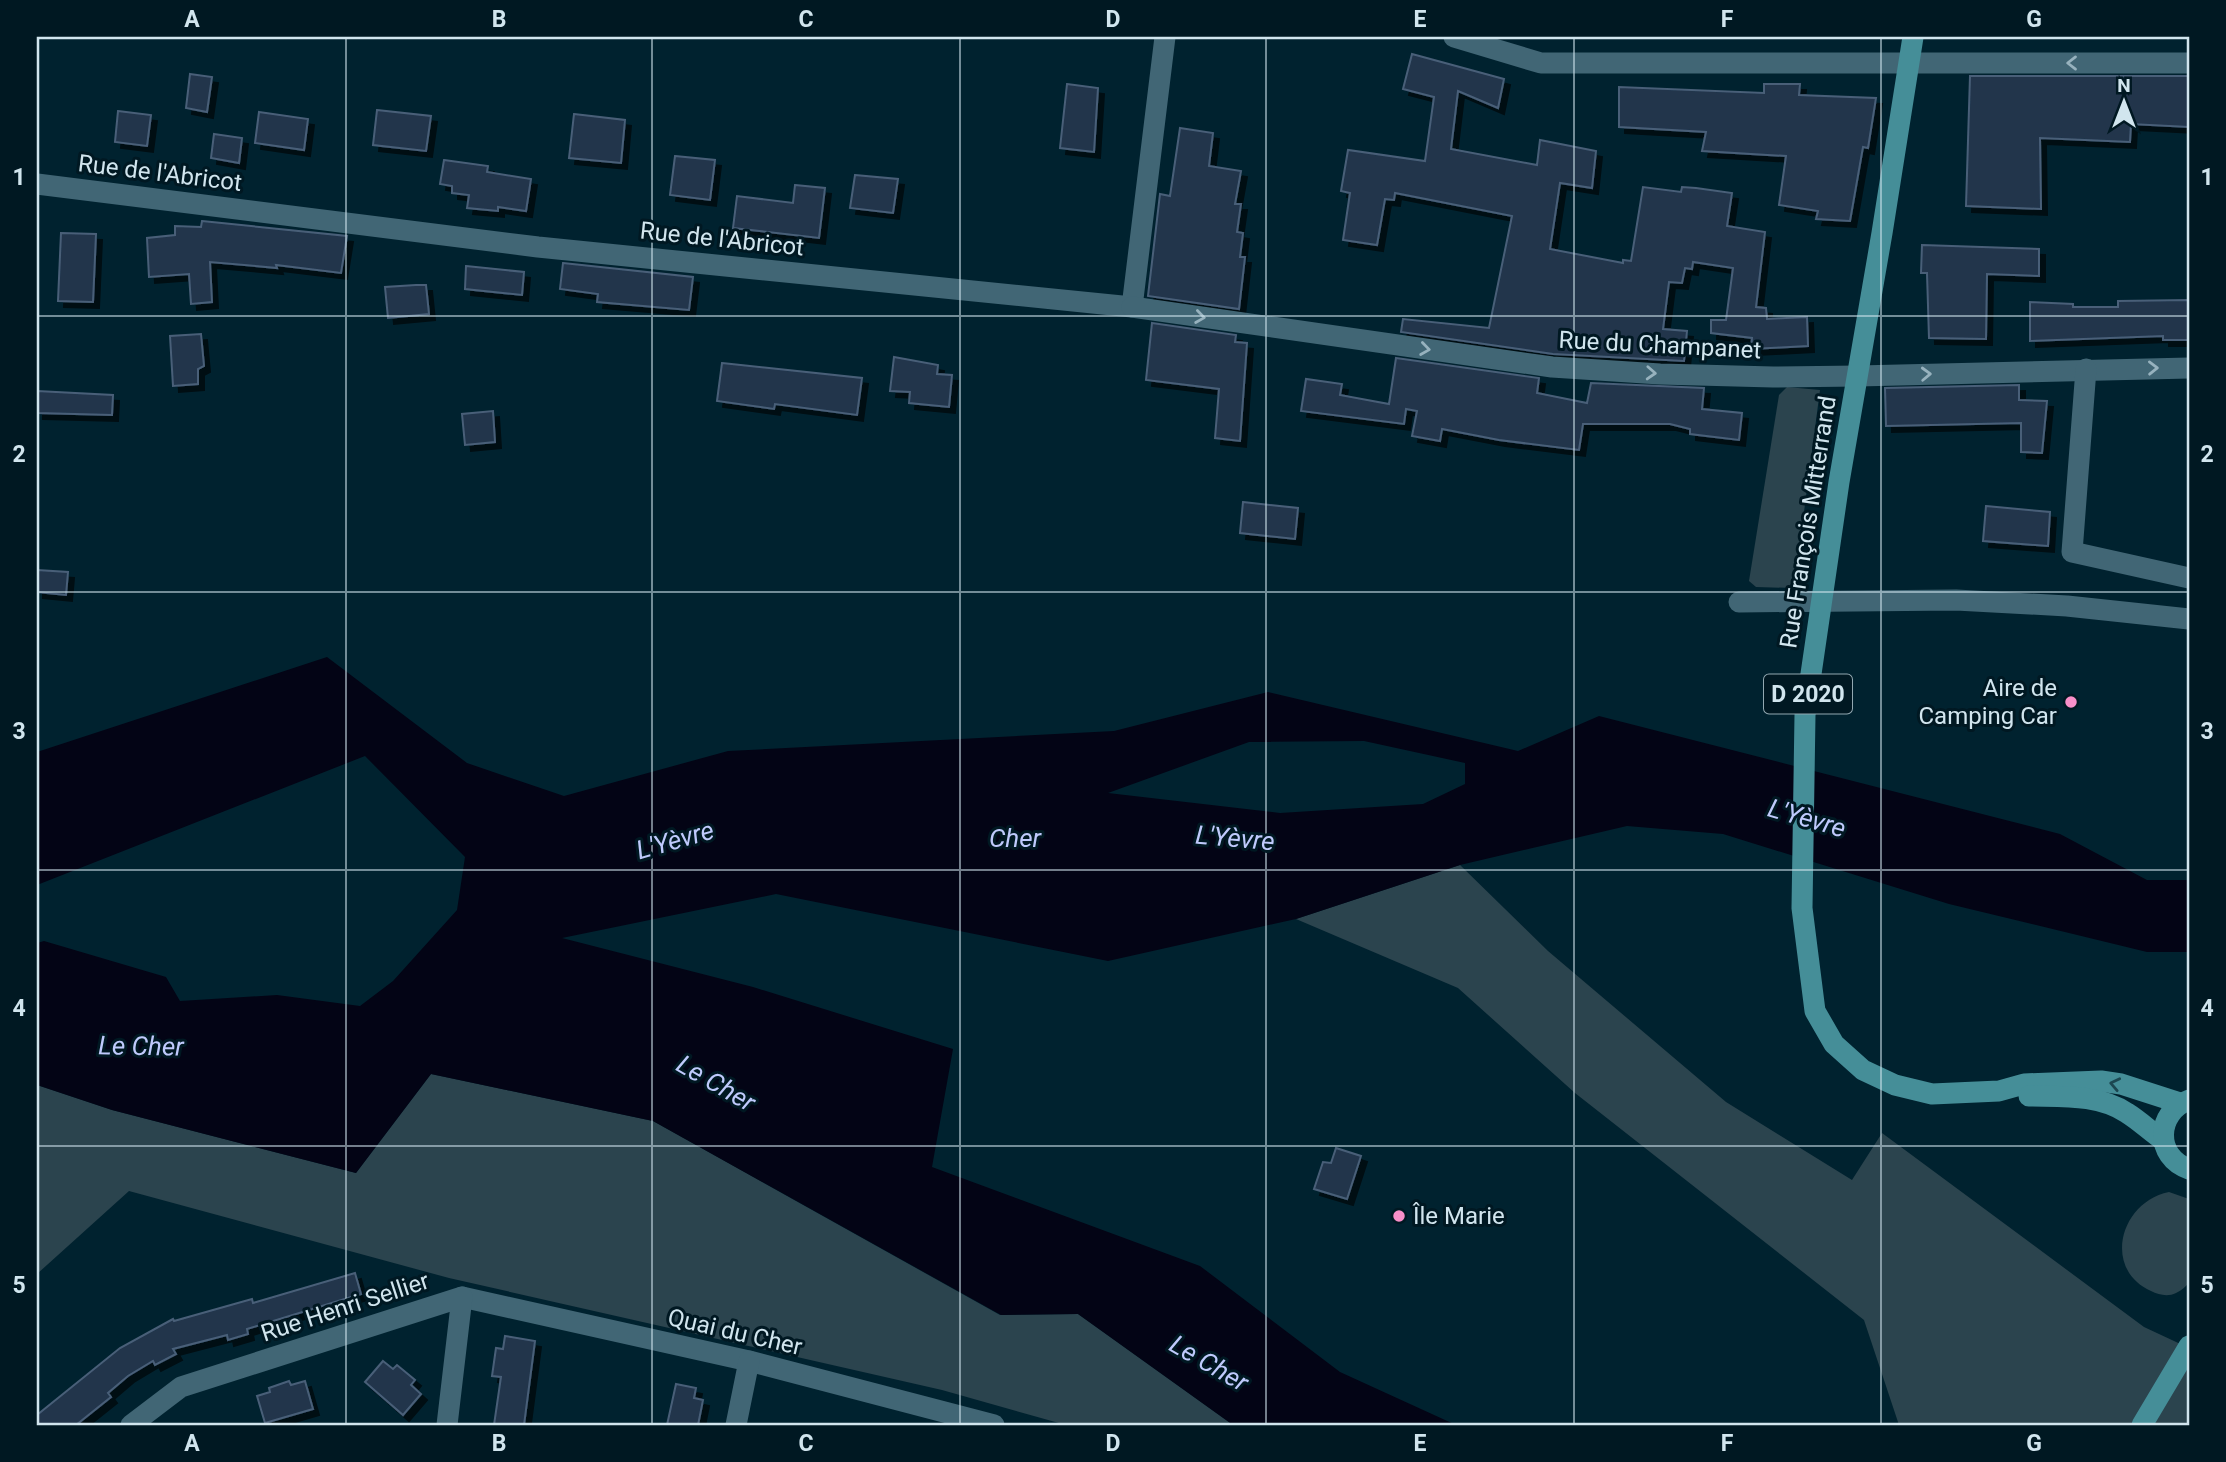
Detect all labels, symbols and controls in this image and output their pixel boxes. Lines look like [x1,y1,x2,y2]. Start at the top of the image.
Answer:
text: A [184,6,200,33]
text: B [492,6,506,33]
text: C [798,6,814,33]
text: D [1106,6,1120,33]
text: E [1414,6,1427,33]
text: F [1721,6,1734,33]
text: G [2026,6,2042,33]
one-way arrow [2066,55,2077,71]
north arrow [2090,66,2160,136]
text: N [2117,74,2131,97]
street label: Rue de l'Abricot [77,149,244,197]
text: 1 [12,164,26,191]
text: 1 [2200,164,2214,191]
street label: Rue de l'Abricot [639,216,806,262]
one-way arrow [1194,309,1206,324]
street label: Rue du Champanet [1558,326,1762,364]
one-way arrow [1419,341,1431,356]
one-way arrow [2148,361,2159,376]
one-way arrow [1646,365,1657,380]
one-way arrow [1921,367,1932,382]
street label: Rue François Mitterrand [1774,394,1842,650]
text: 2 [12,441,26,468]
text: 2 [2200,441,2214,468]
road number: D 2020 [1764,674,1852,714]
place label: Aire de Camping Car [1918,674,2057,730]
marker: Aire de Camping Car [2063,694,2079,710]
text: 3 [12,718,26,745]
text: 3 [2200,718,2214,745]
water label: L'Yèvre [1765,793,1849,843]
water label: L'Yèvre [633,815,717,865]
water label: L'Yèvre [1194,820,1276,856]
water label: Cher [989,823,1043,853]
text: 4 [12,995,26,1022]
text: 4 [2200,995,2214,1022]
water label: Le Cher [98,1030,185,1062]
water label: Le Cher [671,1049,762,1118]
one-way arrow [2109,1077,2121,1092]
place label: Île Marie [1412,1202,1505,1230]
marker: Île Marie [1391,1208,1407,1224]
street label: Rue Henri Sellier [257,1267,433,1347]
text: 5 [12,1272,26,1299]
text: 5 [2200,1272,2214,1299]
street label: Quai du Cher [665,1303,805,1361]
water label: Le Cher [1164,1329,1255,1398]
text: A [184,1430,200,1457]
text: B [492,1430,506,1457]
text: C [798,1430,814,1457]
text: D [1106,1430,1120,1457]
text: E [1414,1430,1427,1457]
text: F [1721,1430,1734,1457]
text: G [2026,1430,2042,1457]

